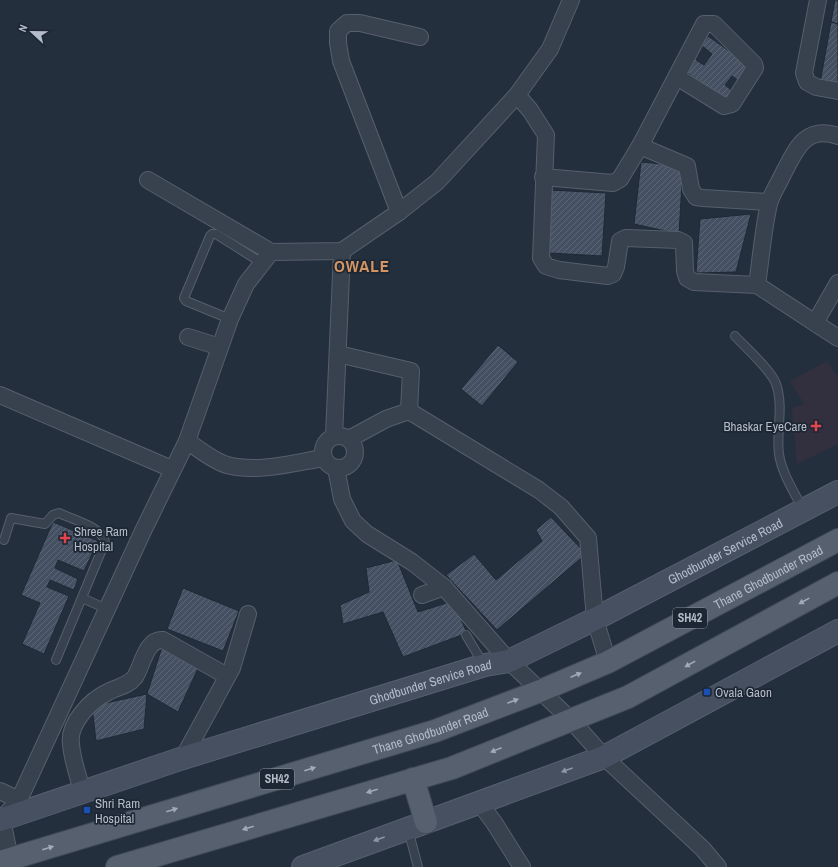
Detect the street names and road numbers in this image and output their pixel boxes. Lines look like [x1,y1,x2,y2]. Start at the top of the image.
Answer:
street label: Ghodbunder Service Road [665,514,786,588]
street label: Thane Ghodbunder Road [711,542,826,613]
road number: SH42 [673,608,707,628]
street label: Ghodbunder Service Road [367,656,493,709]
street label: Thane Ghodbunder Road [371,703,491,758]
road number: SH42 [260,769,294,789]

